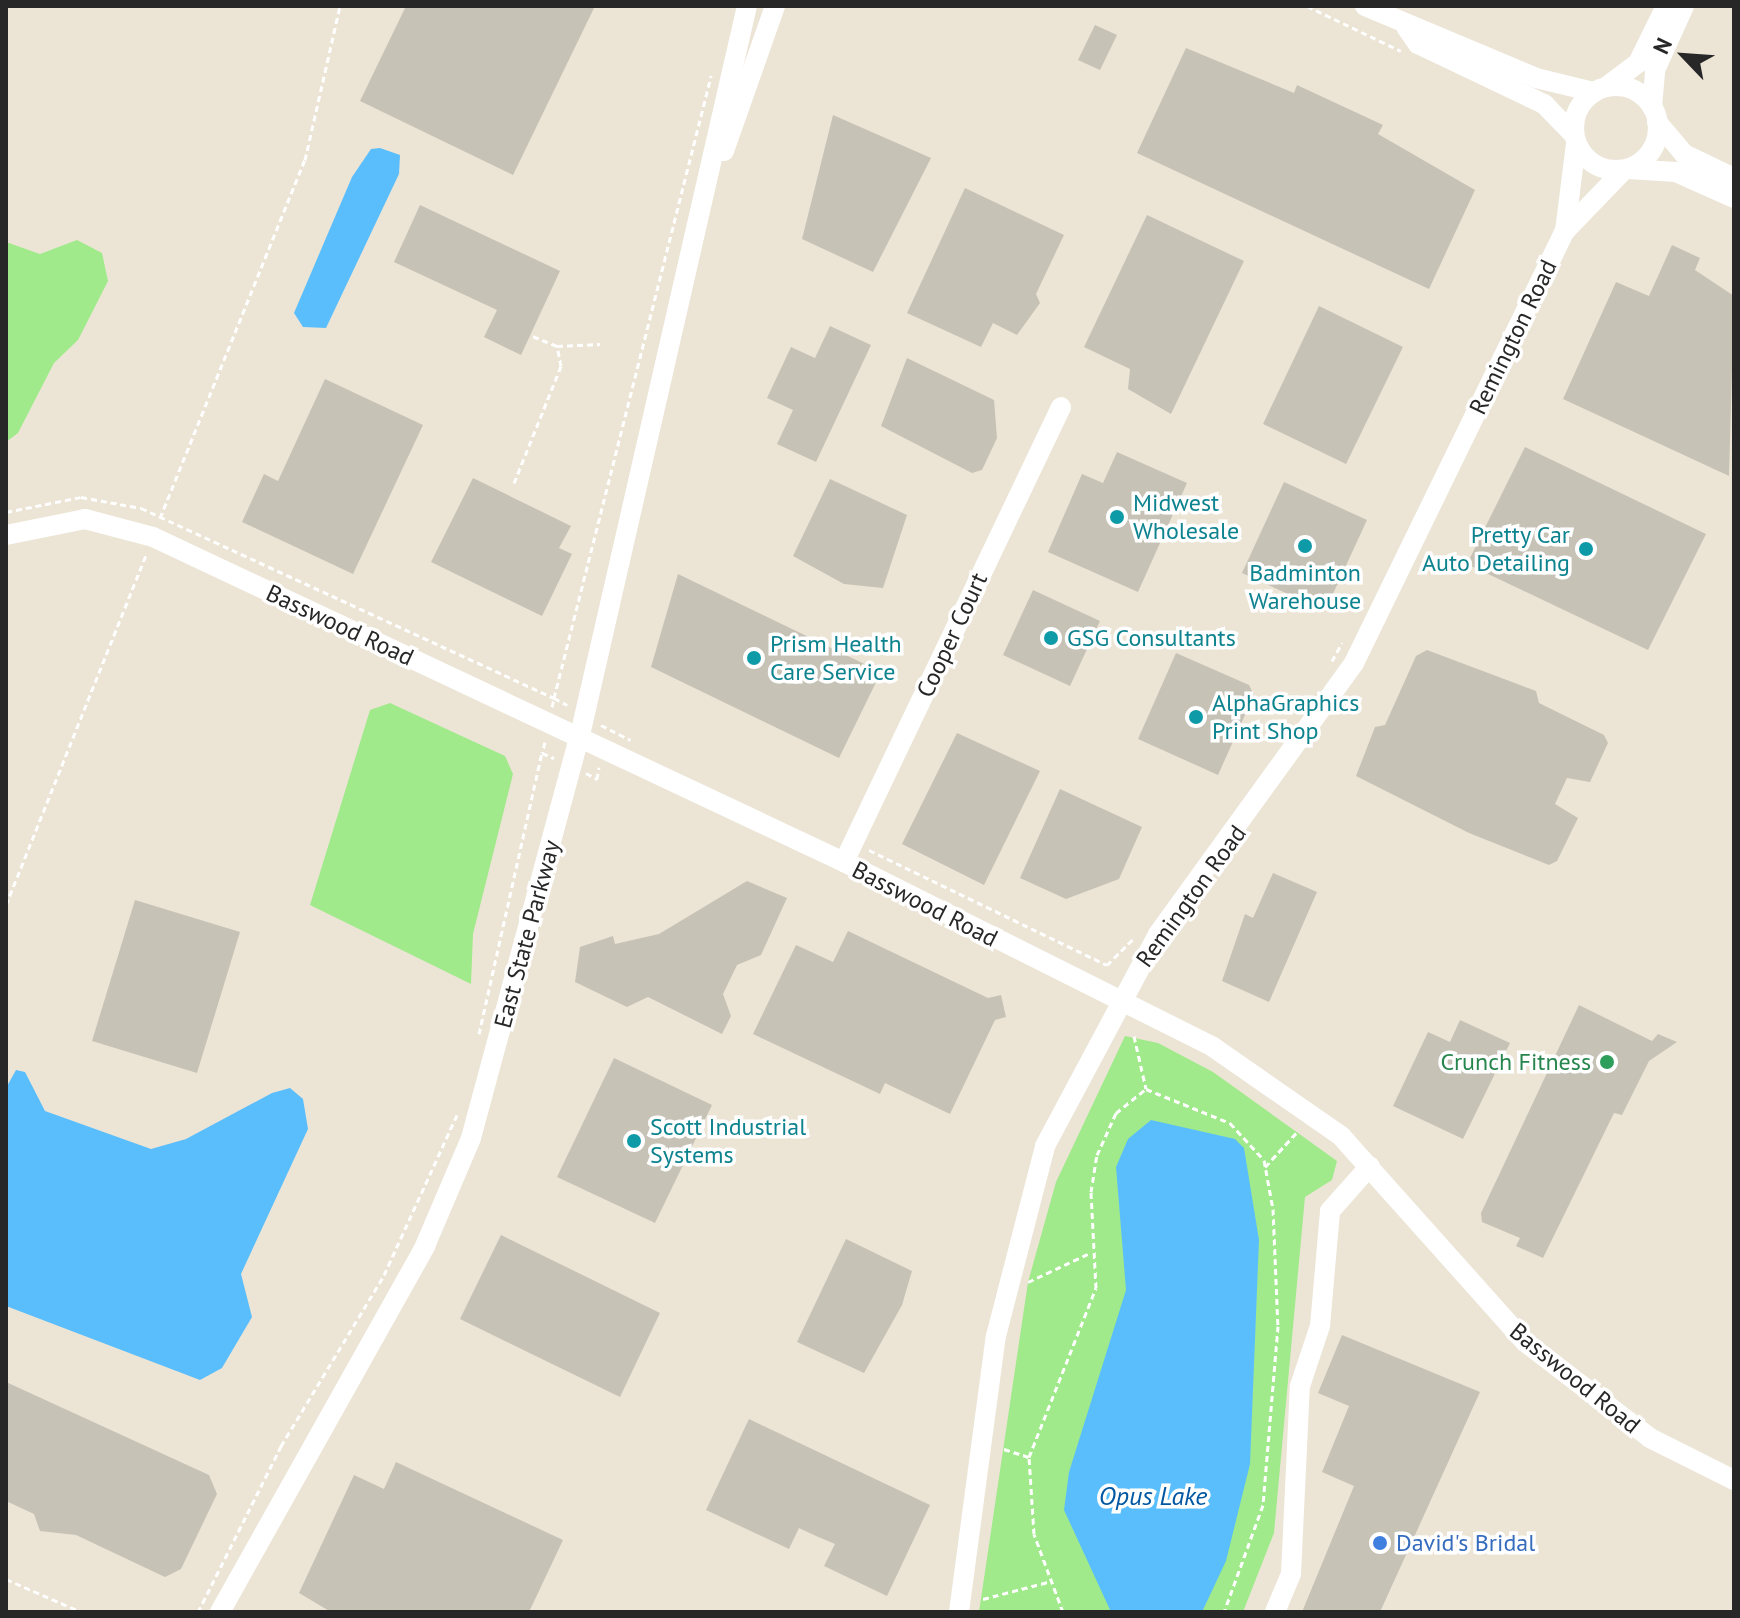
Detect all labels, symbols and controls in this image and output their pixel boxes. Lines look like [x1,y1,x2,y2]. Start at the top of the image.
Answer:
north arrow [1644,16,1724,96]
text: N [1647,33,1678,58]
street label: Remington Road [1463,255,1563,419]
place label: Midwest Wholesale [1133,489,1239,545]
marker: Midwest Wholesale [1108,508,1126,526]
place label: Pretty Car Auto Detailing [1422,521,1570,577]
marker: Badminton Warehouse [1296,537,1314,555]
marker: Pretty Car Auto Detailing [1577,540,1595,558]
place label: Badminton Warehouse [1249,559,1361,615]
street label: Cooper Court [911,568,993,702]
street label: Basswood Road [262,578,418,672]
place label: GSG Consultants [1067,624,1236,652]
marker: GSG Consultants [1042,629,1060,647]
place label: Prism Health Care Service [770,630,902,686]
marker: Prism Health Care Service [745,649,763,667]
place label: AlphaGraphics Print Shop [1212,689,1359,745]
marker: AlphaGraphics Print Shop [1187,708,1205,726]
street label: Remington Road [1130,819,1252,973]
street label: East State Parkway [488,837,566,1031]
street label: Basswood Road [847,855,1003,953]
place label: Crunch Fitness [1441,1048,1591,1076]
marker: Crunch Fitness [1598,1053,1616,1071]
place label: Scott Industrial Systems [650,1113,806,1169]
marker: Scott Industrial Systems [625,1132,643,1150]
street label: Basswood Road [1504,1317,1646,1439]
water label: Opus Lake [1099,1480,1207,1512]
place label: David's Bridal [1396,1529,1535,1557]
marker: David's Bridal [1371,1534,1389,1552]

